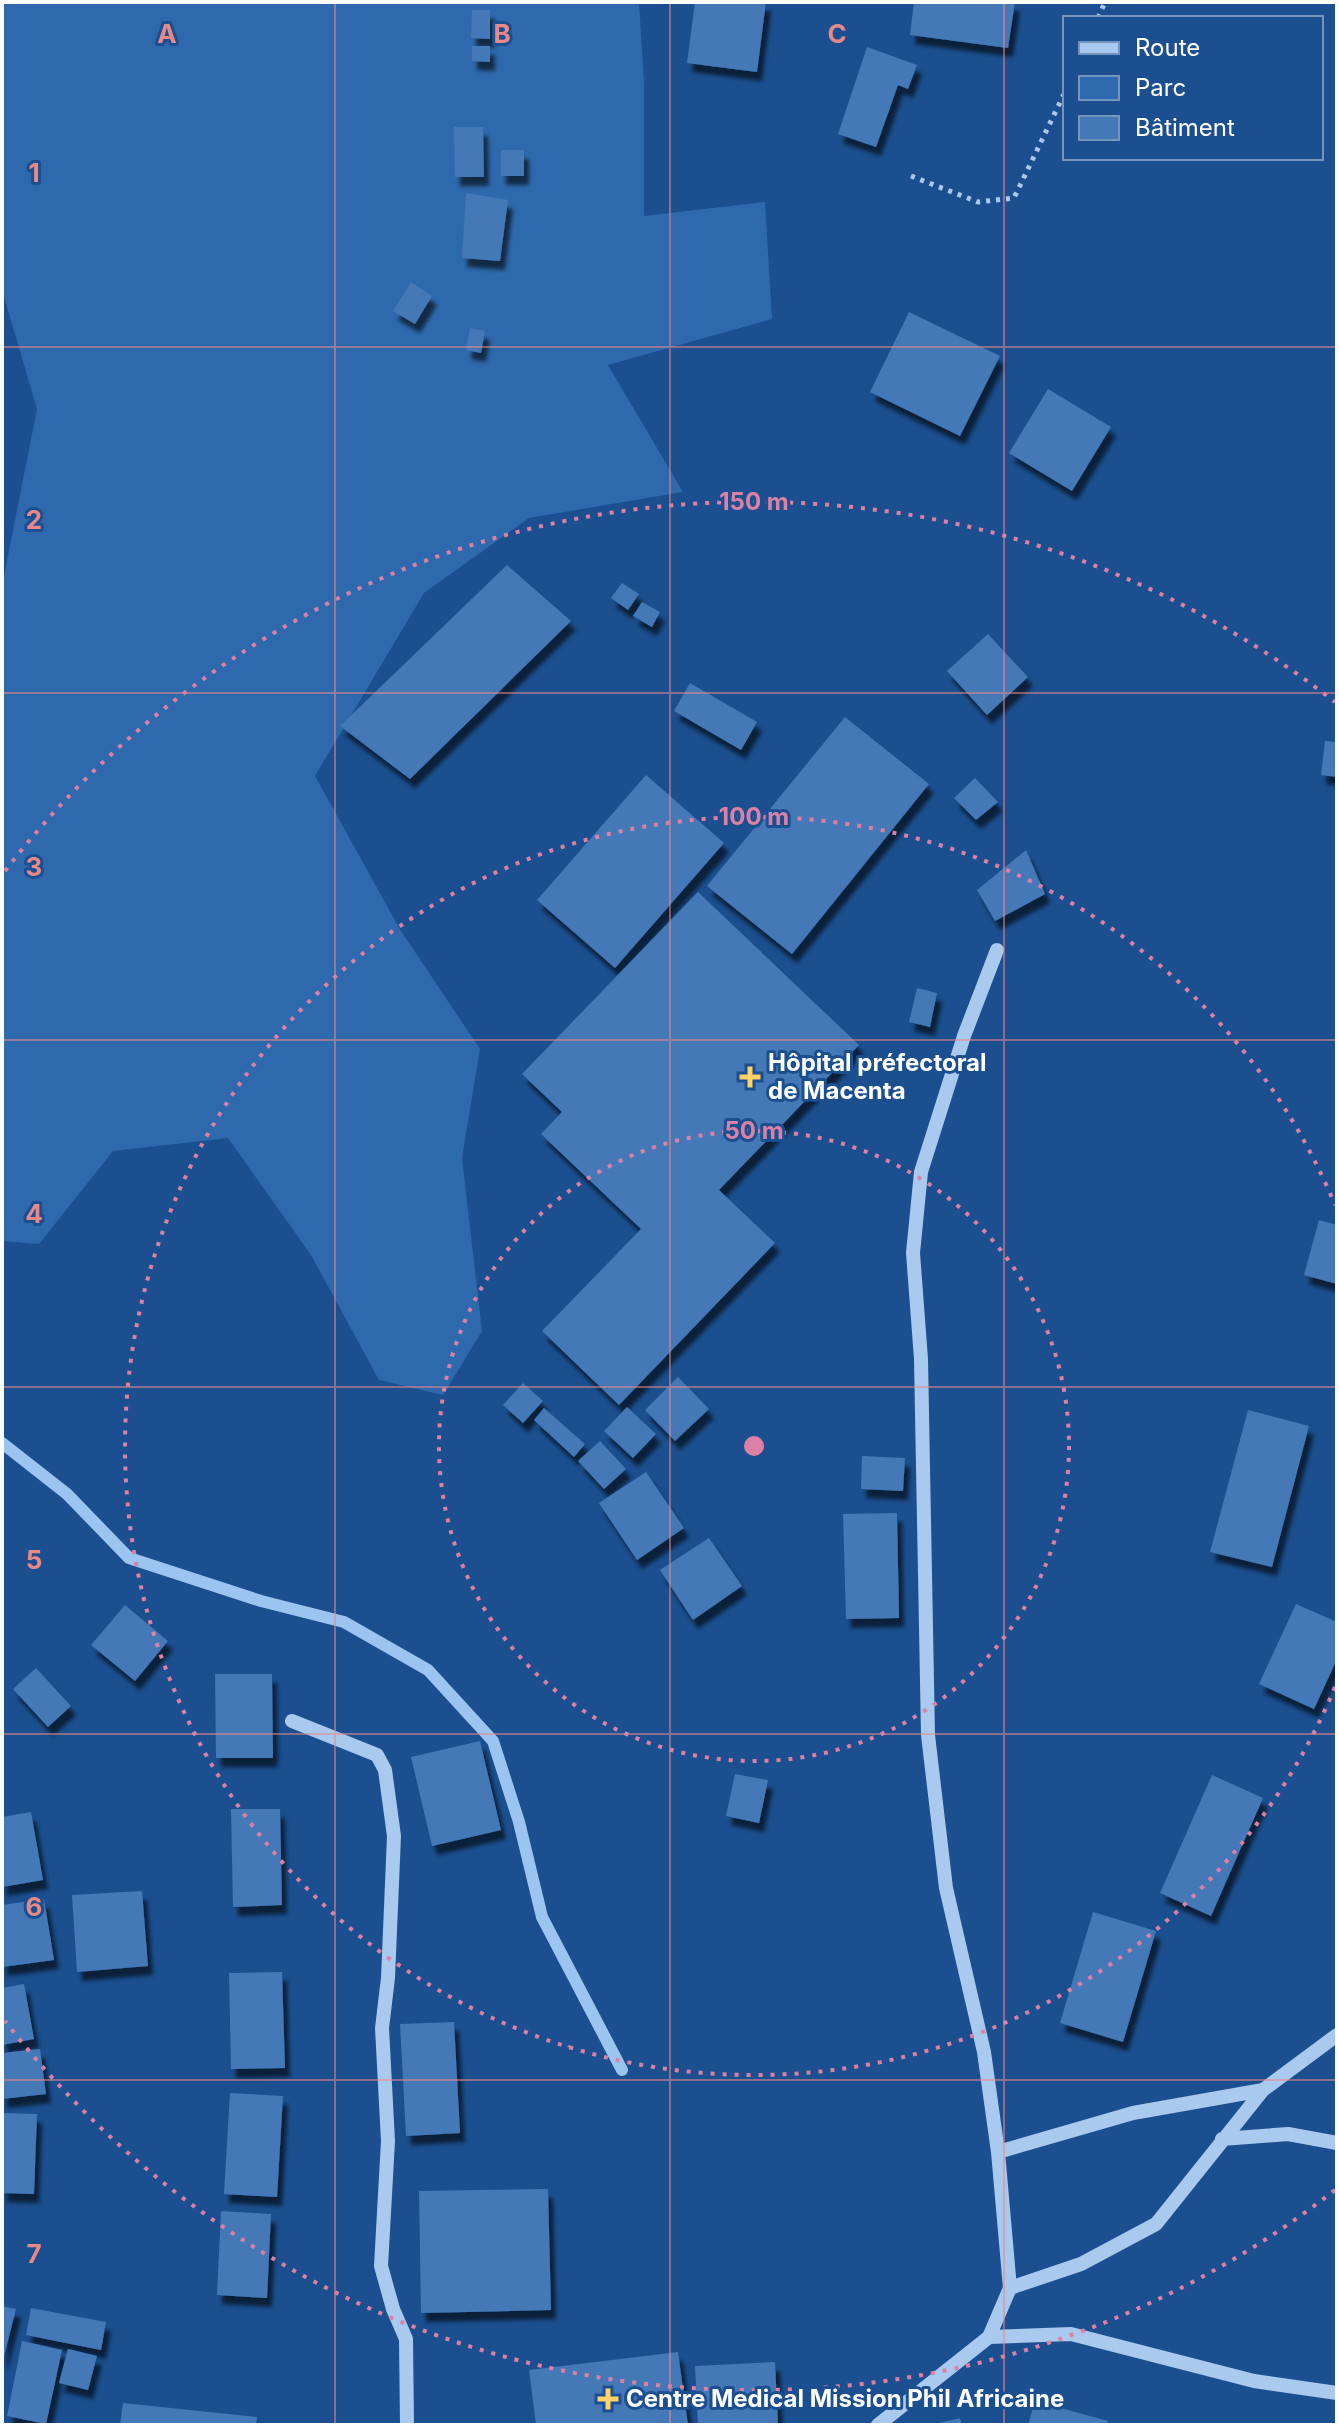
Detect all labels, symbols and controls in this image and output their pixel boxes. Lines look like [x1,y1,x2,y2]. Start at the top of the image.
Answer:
legend [1063,16,1323,160]
text: A [157,18,177,49]
text: B [493,18,511,49]
text: C [827,18,847,49]
text: Route [1135,33,1200,62]
text: Parc [1135,73,1186,102]
text: Bâtiment [1135,113,1235,142]
text: 1 [28,157,40,188]
text: 150 m [719,487,789,516]
text: 2 [26,504,42,535]
text: 100 m [719,802,789,831]
text: 3 [26,851,42,882]
place label: Hôpital préfectoral de Macenta [768,1048,987,1105]
marker: Hôpital préfectoral de Macenta [739,1066,761,1088]
text: 50 m [724,1116,784,1145]
text: 4 [25,1198,43,1229]
centre of rings [740,1432,768,1460]
text: 5 [26,1544,42,1575]
text: 6 [26,1891,42,1922]
text: 7 [26,2238,42,2269]
place label: Centre Medical Mission Phil Africaine [626,2384,1064,2413]
marker: Centre Medical Mission Phil Africaine [597,2388,619,2410]

